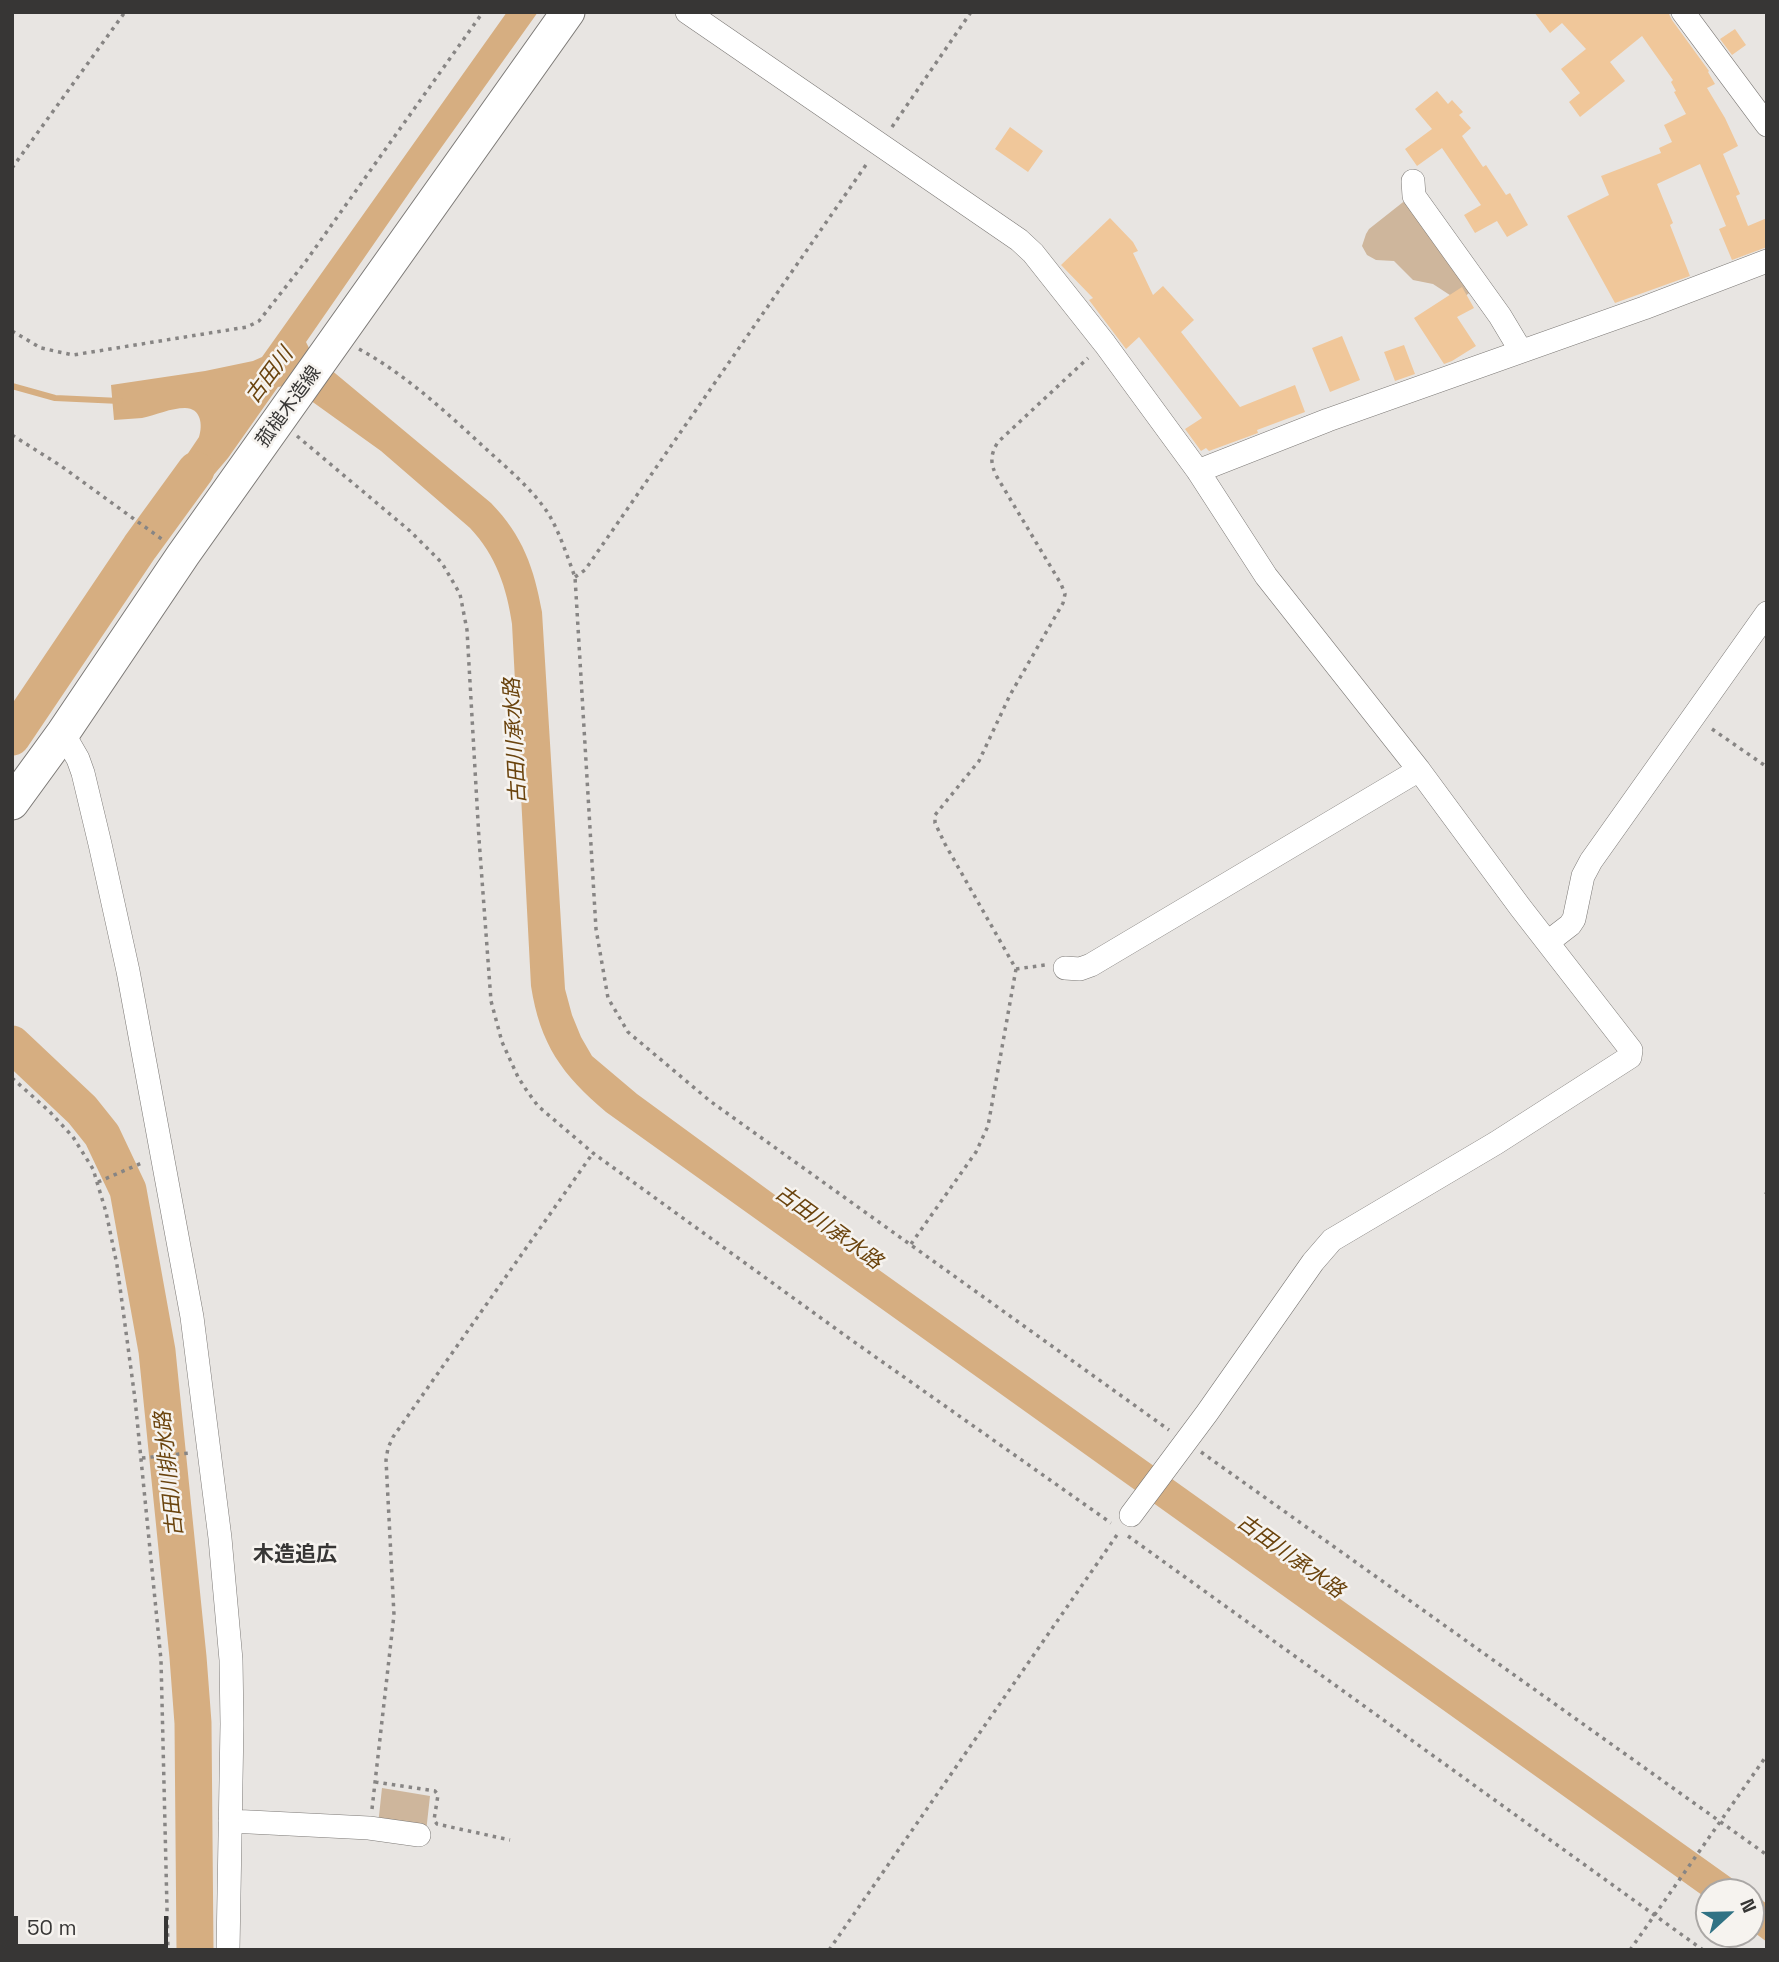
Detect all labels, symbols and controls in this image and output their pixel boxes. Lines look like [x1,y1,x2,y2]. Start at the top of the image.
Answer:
water label: 古田川 [241,343,299,409]
street label: 菰槌木造線 [252,362,326,452]
water label: 古田川承水路 [500,677,532,805]
water label: 古田川承水路 [770,1181,886,1275]
water label: 古田川排水路 [151,1410,189,1538]
water label: 古田川承水路 [1232,1510,1348,1604]
district label: 木造追広 [253,1542,337,1568]
north arrow [1695,1878,1765,1948]
text: N [1734,1895,1762,1916]
scale bar [18,1902,172,1946]
text: 50 m [27,1914,77,1941]

